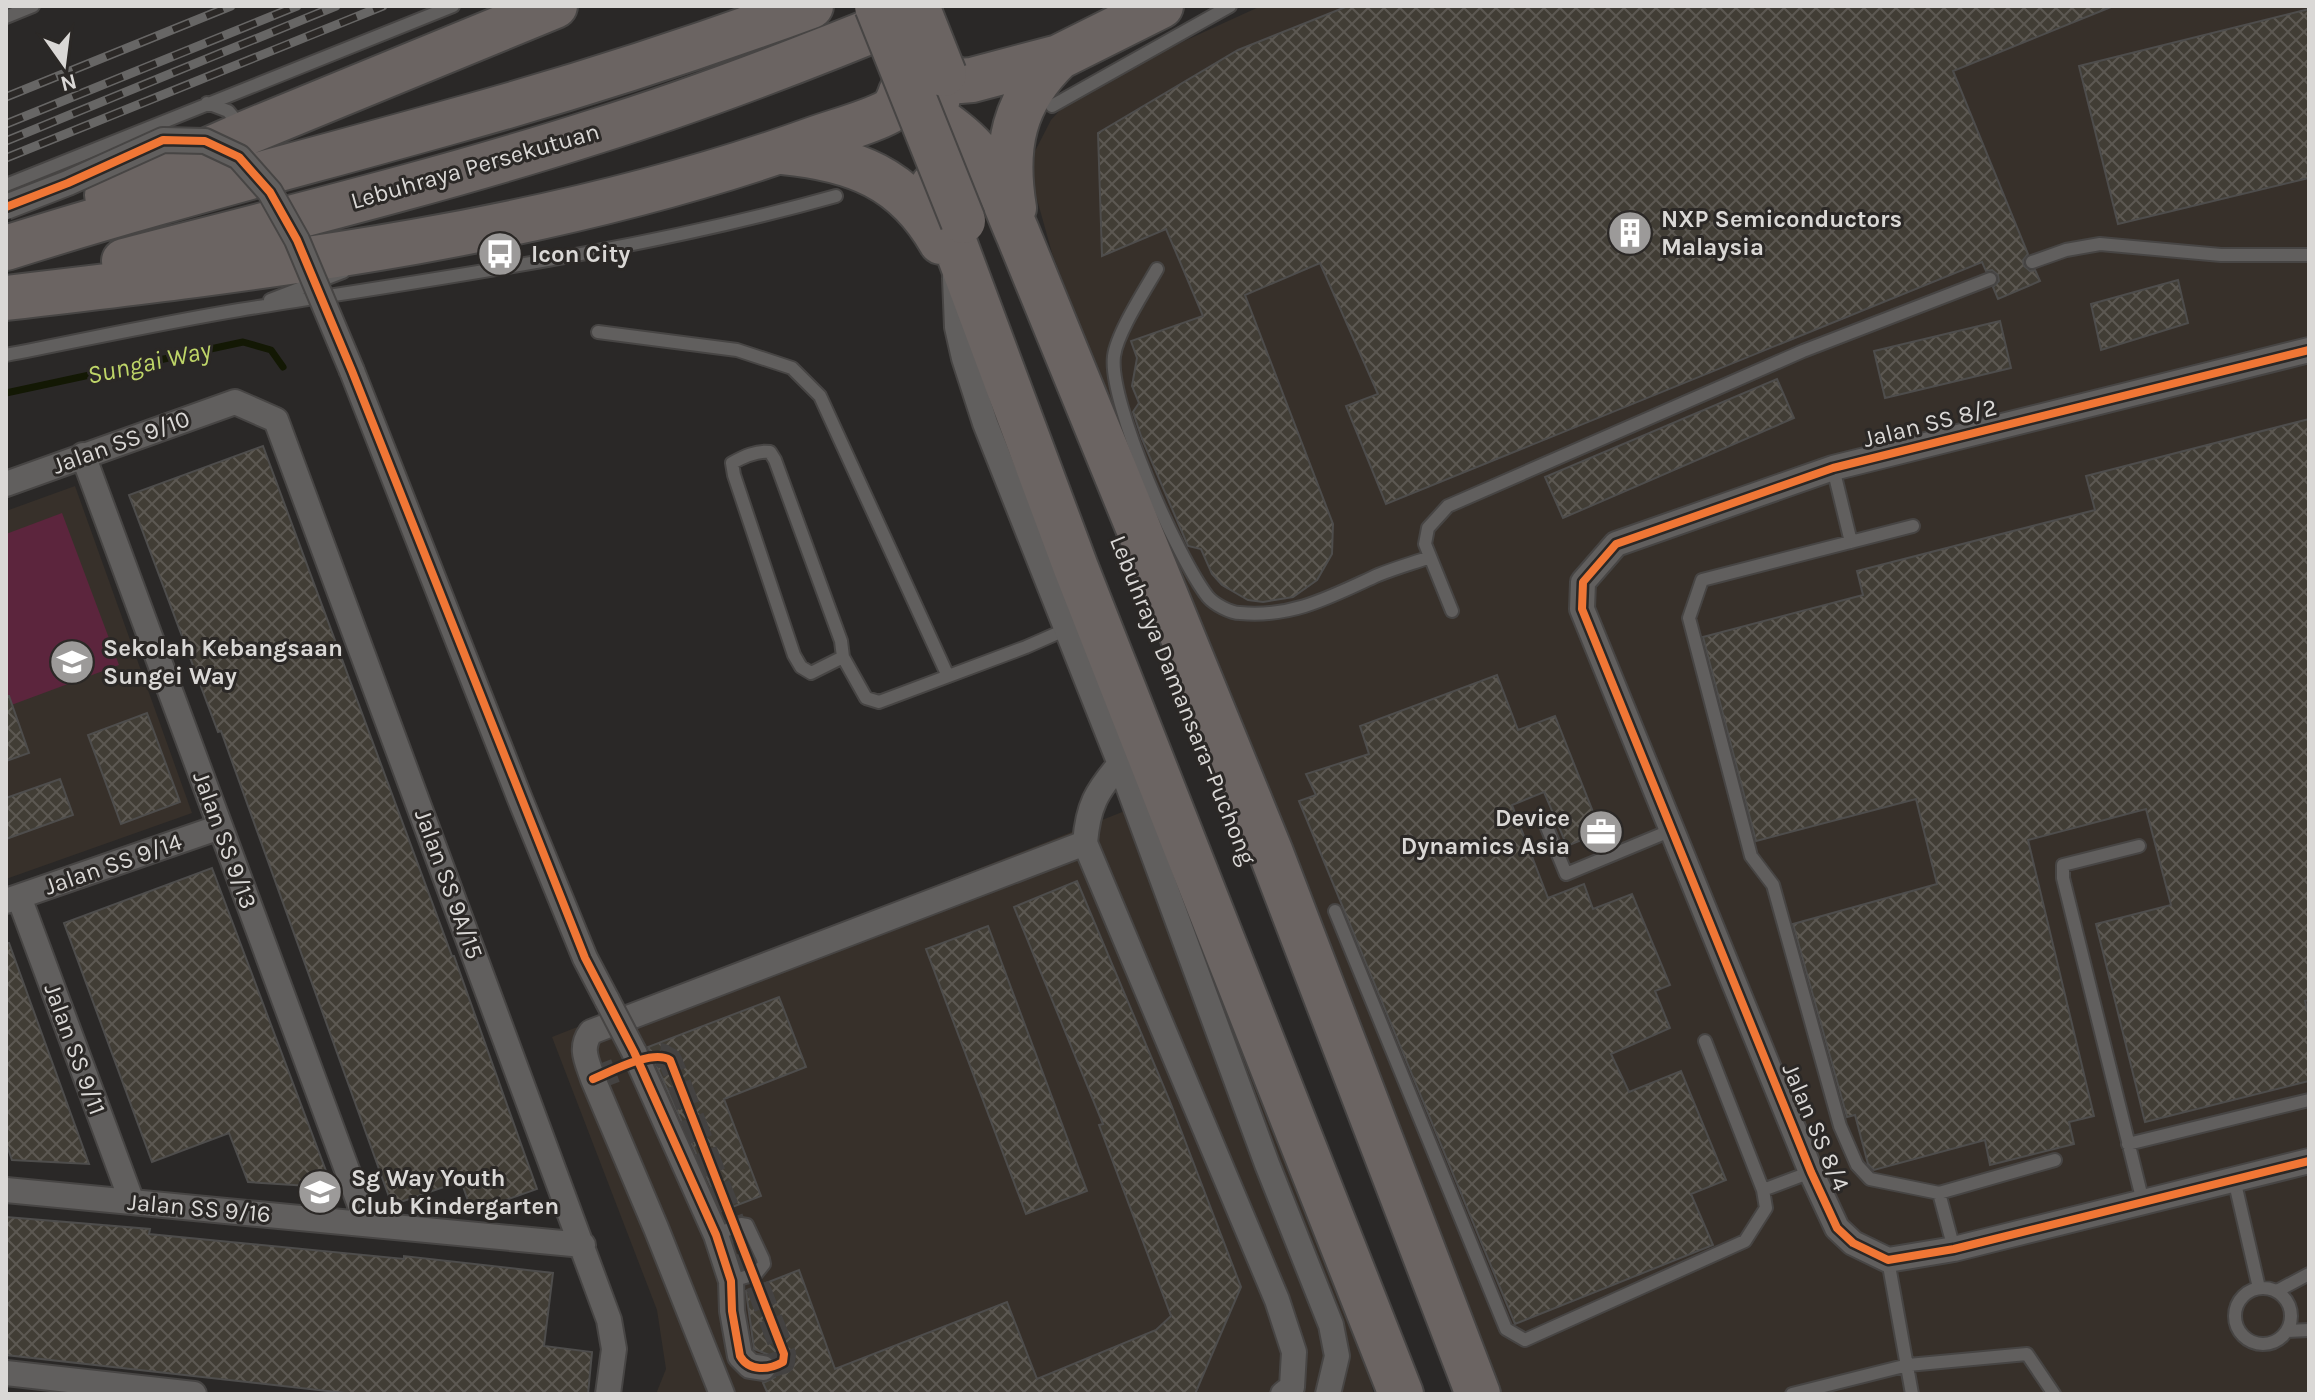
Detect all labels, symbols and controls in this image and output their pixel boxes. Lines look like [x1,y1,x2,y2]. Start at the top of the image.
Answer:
north arrow [24,24,104,104]
text: N [58,68,79,97]
street label: Lebuhraya Persekutuan [347,117,603,215]
place label: NXP Semiconductors Malaysia [1661,205,1902,261]
building icon: NXP Semiconductors Malaysia [1606,209,1654,257]
bus stop icon: Icon City [476,230,524,278]
place label: Icon City [531,240,630,268]
water label: Sungai Way [84,334,215,391]
street label: Jalan SS 8/2 [1860,393,2000,453]
street label: Jalan SS 9/10 [48,404,194,480]
street label: Lebuhraya Damansara–Puchong [1104,531,1262,869]
place label: Sekolah Kebangsaan Sungei Way [103,634,343,690]
school or university icon: Sekolah Kebangsaan Sungei Way [48,638,96,686]
street label: Jalan SS 9/13 [187,768,263,912]
place label: Device Dynamics Asia [1401,804,1570,860]
street label: Jalan SS 9A/15 [409,805,489,963]
office icon: Device Dynamics Asia [1577,808,1625,856]
street label: Jalan SS 9/14 [41,827,185,901]
street label: Jalan SS 9/11 [38,979,112,1119]
street label: Jalan SS 8/4 [1776,1059,1856,1195]
place label: Sg Way Youth Club Kindergarten [351,1164,559,1220]
school or university icon: Sg Way Youth Club Kindergarten [296,1168,344,1216]
street label: Jalan SS 9/16 [126,1188,272,1228]

